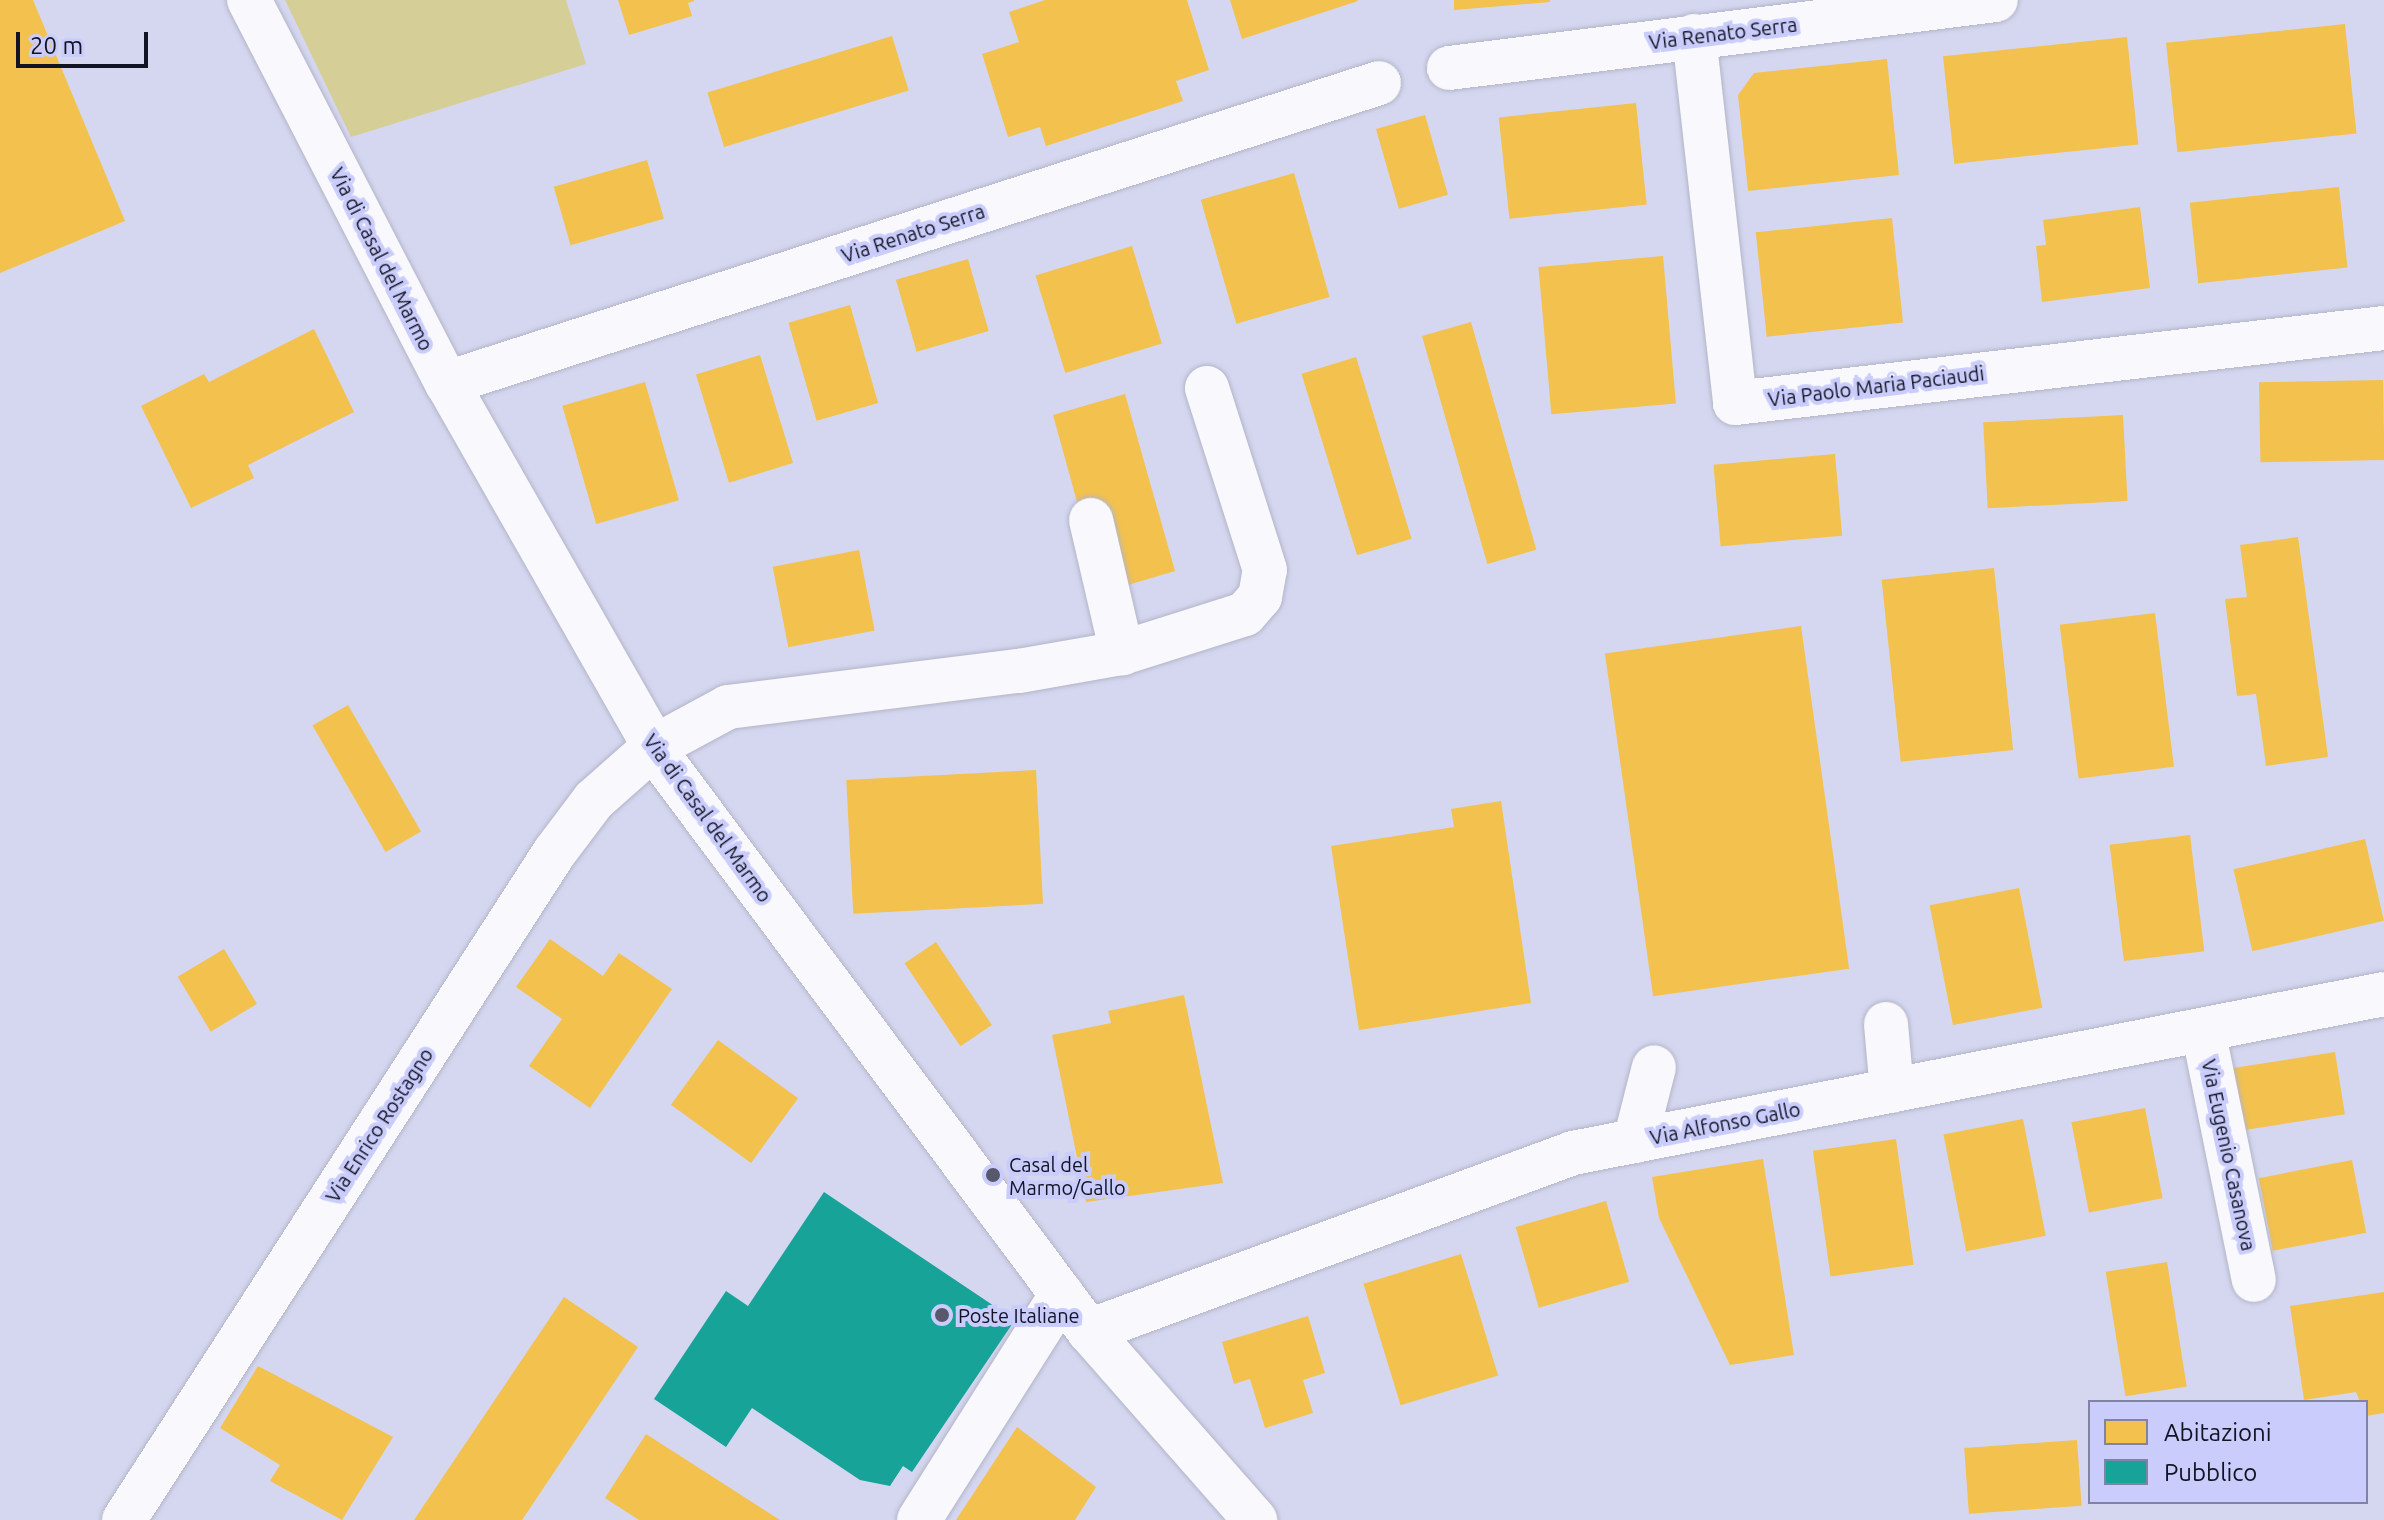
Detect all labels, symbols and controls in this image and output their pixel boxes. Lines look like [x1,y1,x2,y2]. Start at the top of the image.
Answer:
street label: Via Renato Serra [1647,12,1799,54]
scale bar [20,16,152,66]
text: 20 m [30,32,83,59]
street label: Via di Casal del Marmo [325,163,439,355]
street label: Via Renato Serra [838,199,988,267]
street label: Via Paolo Maria Paciaudi [1766,361,1986,411]
street label: Via di Casal del Marmo [639,729,777,907]
street label: Via Enrico Rostagno [320,1043,438,1207]
street label: Via Eugenio Casanova [2197,1057,2261,1253]
street label: Via Alfonso Gallo [1648,1097,1802,1149]
place label: Casal del Marmo/Gallo [1009,1152,1126,1199]
marker: Casal del Marmo/Gallo [984,1166,1002,1184]
place label: Poste Italiane [958,1303,1080,1327]
marker: Poste Italiane [933,1306,951,1324]
legend [2088,1400,2368,1504]
text: Abitazioni [2164,1419,2272,1446]
text: Pubblico [2164,1459,2257,1486]

